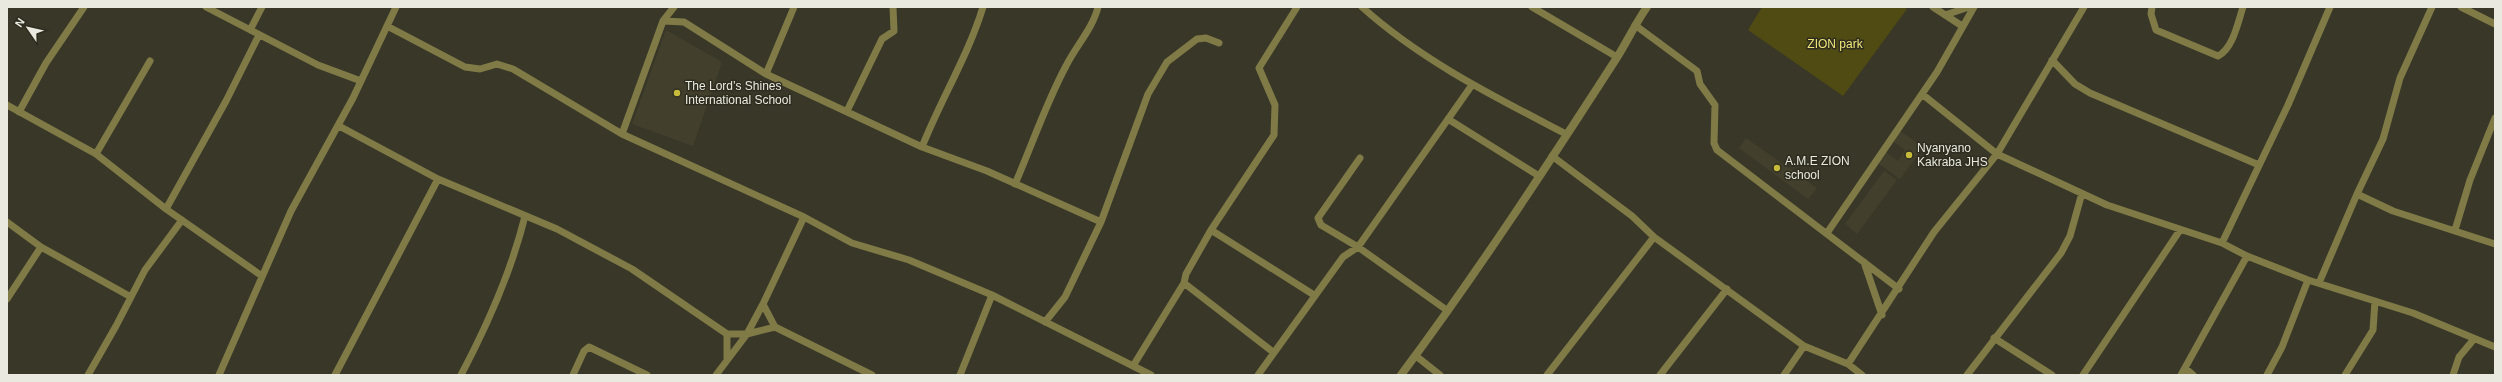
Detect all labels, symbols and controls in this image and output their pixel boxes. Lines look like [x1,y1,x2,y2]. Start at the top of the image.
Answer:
north arrow [8,8,48,48]
text: N [13,16,27,29]
park label: ZION park [1807,37,1864,51]
place label: The Lord’s Shines International School [685,79,791,107]
marker: The Lord’s Shines International School [672,88,682,98]
place label: Nyanyano Kakraba JHS [1917,141,1988,169]
marker: Nyanyano Kakraba JHS [1904,150,1914,160]
place label: A.M.E ZION school [1785,154,1850,182]
marker: A.M.E ZION school [1772,163,1782,173]

